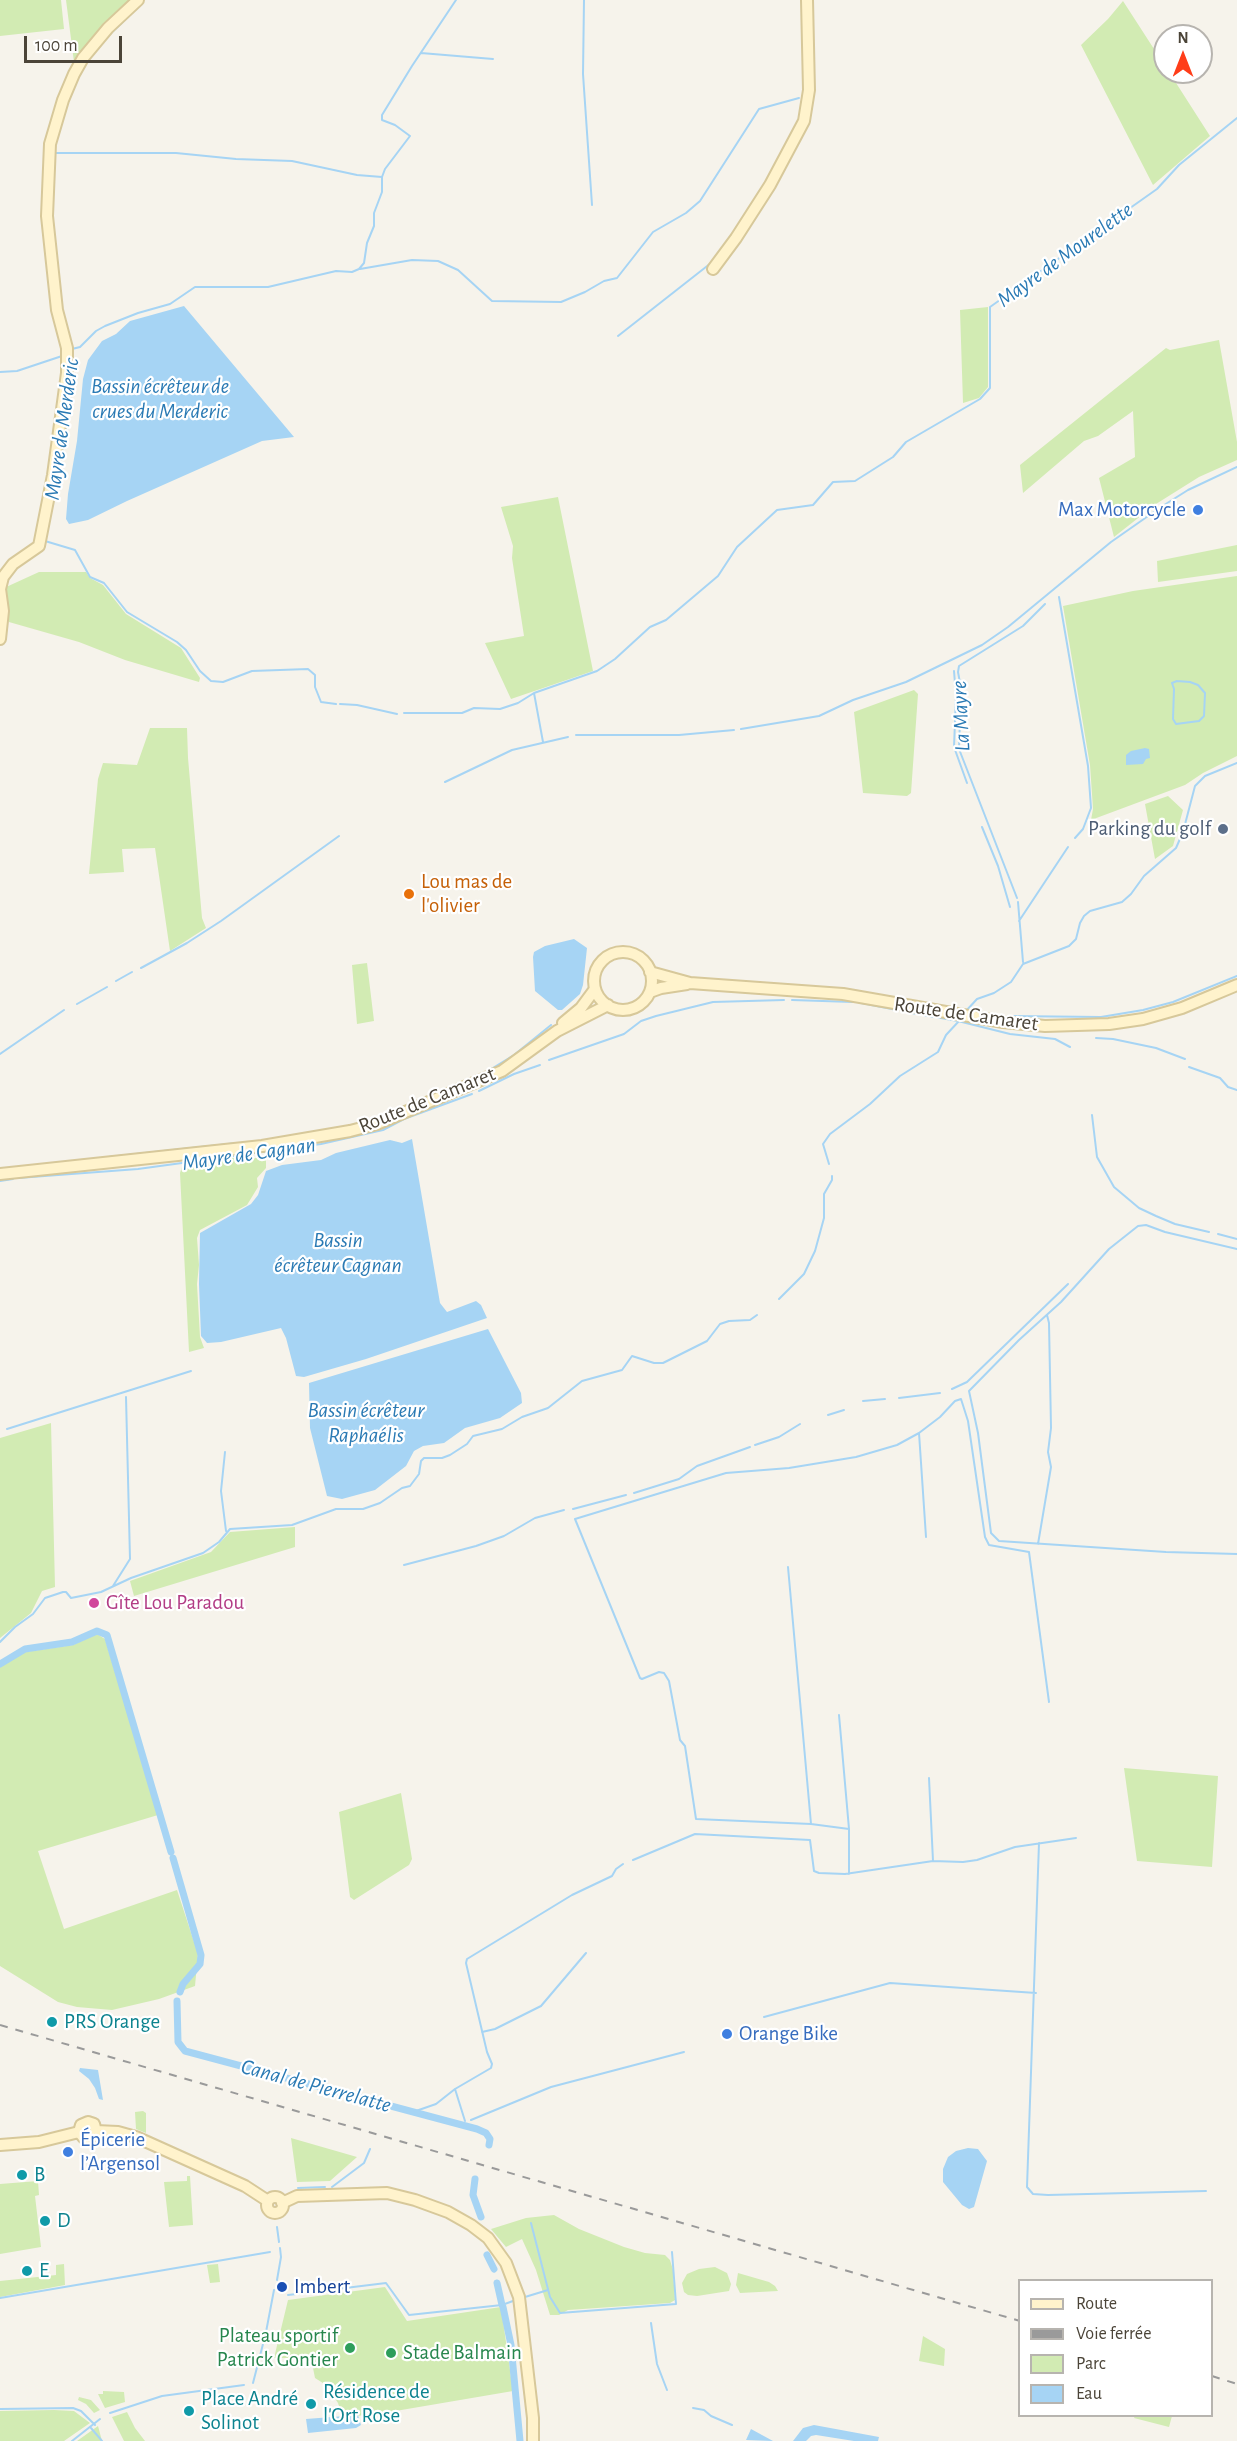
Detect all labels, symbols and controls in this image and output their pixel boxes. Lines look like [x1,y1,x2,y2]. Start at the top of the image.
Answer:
scale bar [27,24,124,62]
north arrow [1153,24,1213,84]
text: N [1177,30,1189,46]
text: 100 m [35,37,78,55]
water label: Mayre de Mourelette [992,197,1138,313]
water label: Mayre de Merderic [39,356,85,502]
water label: Bassin écrêteur de crues du Merderic [91,373,229,424]
place label: Max Motorcycle [1058,497,1186,523]
marker: Max Motorcycle [1191,503,1205,517]
water label: La Mayre [946,680,976,752]
place label: Parking du golf [1088,816,1211,842]
marker: Parking du golf [1216,822,1230,836]
place label: Lou mas de l'olivier [421,869,512,919]
marker: Lou mas de l'olivier [402,887,416,901]
street label: Route de Camaret [892,991,1040,1037]
street label: Route de Camaret [355,1061,499,1139]
water label: Mayre de Cagnan [181,1132,317,1176]
water label: Bassin écrêteur Cagnan [274,1227,402,1278]
water label: Bassin écrêteur Raphaélis [308,1397,424,1448]
place label: Gîte Lou Paradou [106,1590,244,1616]
marker: Gîte Lou Paradou [87,1596,101,1610]
place label: PRS Orange [64,2009,160,2035]
marker: PRS Orange [45,2015,59,2029]
place label: Orange Bike [739,2021,838,2047]
marker: Orange Bike [720,2027,734,2041]
water label: Canal de Pierrelatte [238,2053,394,2119]
place label: Épicerie l’Argensol [80,2127,160,2177]
marker: Épicerie l’Argensol [61,2145,75,2159]
place label: B [34,2162,45,2188]
marker: B [15,2168,29,2182]
place label: D [57,2208,71,2234]
marker: D [38,2214,52,2228]
place label: E [39,2258,49,2284]
marker: E [20,2264,34,2278]
place label: Imbert [294,2274,350,2300]
legend [1018,2279,1213,2417]
marker: Imbert [275,2280,289,2294]
text: Route [1076,2295,1117,2313]
place label: Plateau sportif Patrick Gontier [217,2323,338,2373]
text: Voie ferrée [1076,2325,1151,2343]
place label: Stade Balmain [403,2340,522,2366]
marker: Plateau sportif Patrick Gontier [343,2341,357,2355]
marker: Stade Balmain [384,2346,398,2360]
text: Parc [1076,2355,1106,2373]
place label: Résidence de l'Ort Rose [323,2379,430,2429]
text: Eau [1076,2385,1102,2403]
place label: Place André Solinot [201,2386,298,2436]
marker: Résidence de l'Ort Rose [304,2397,318,2411]
marker: Place André Solinot [182,2404,196,2418]

